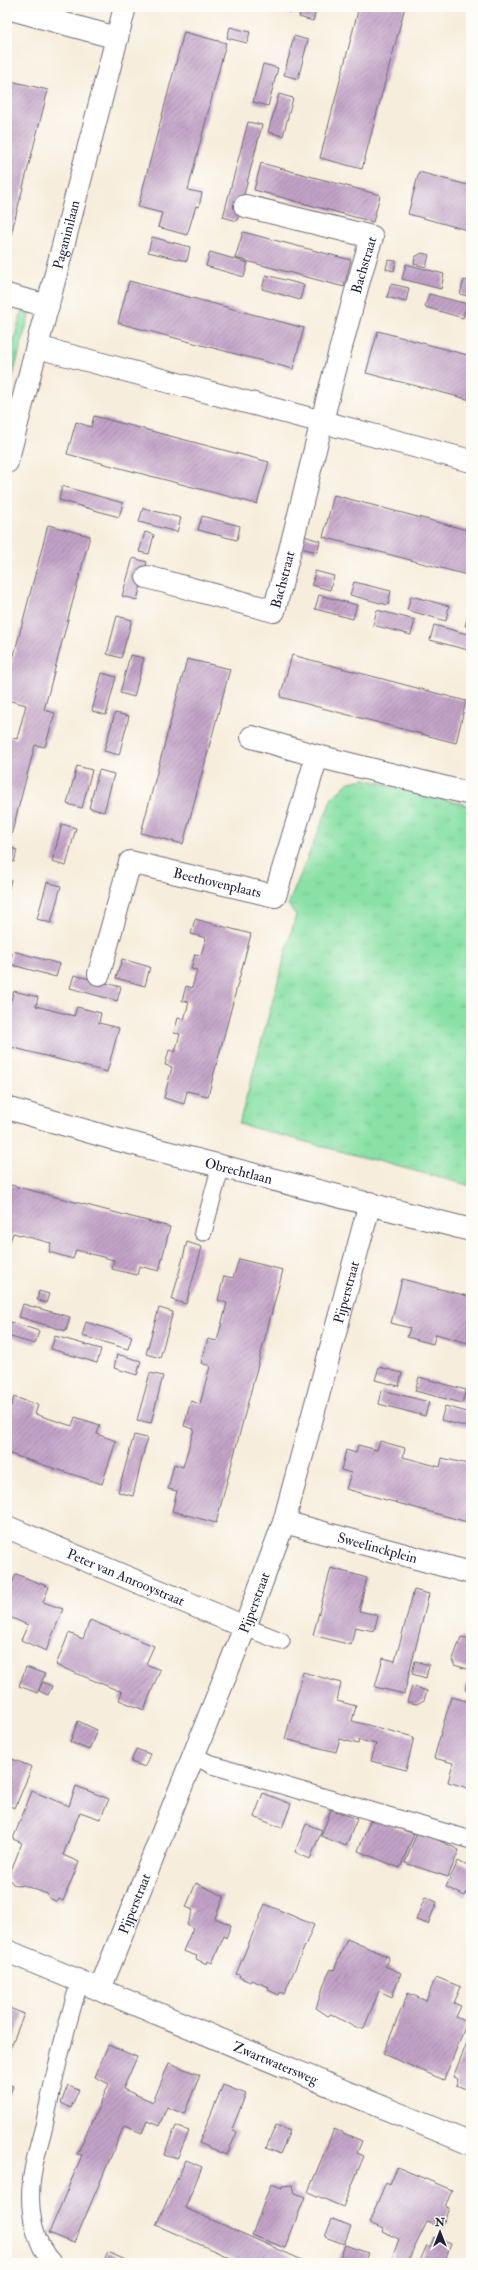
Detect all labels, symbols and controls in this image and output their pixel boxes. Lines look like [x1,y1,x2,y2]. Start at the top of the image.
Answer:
street label: Paganinilaan [49,198,83,271]
street label: Bachstraat [347,234,380,295]
street label: Bachstraat [267,549,298,610]
street label: Beethovenplaats [172,864,263,901]
street label: Obrechtlaan [203,1154,274,1187]
street label: Pijperstraat [329,1259,363,1325]
street label: Sweelinckplein [336,1529,419,1567]
street label: Peter van Anrooystraat [65,1545,188,1609]
street label: Pijperstraat [235,1569,273,1636]
street label: Pijperstraat [114,1870,154,1936]
street label: Zwartwatersweg [231,2038,322,2088]
north arrow [420,2212,460,2252]
text: N [434,2216,446,2229]

